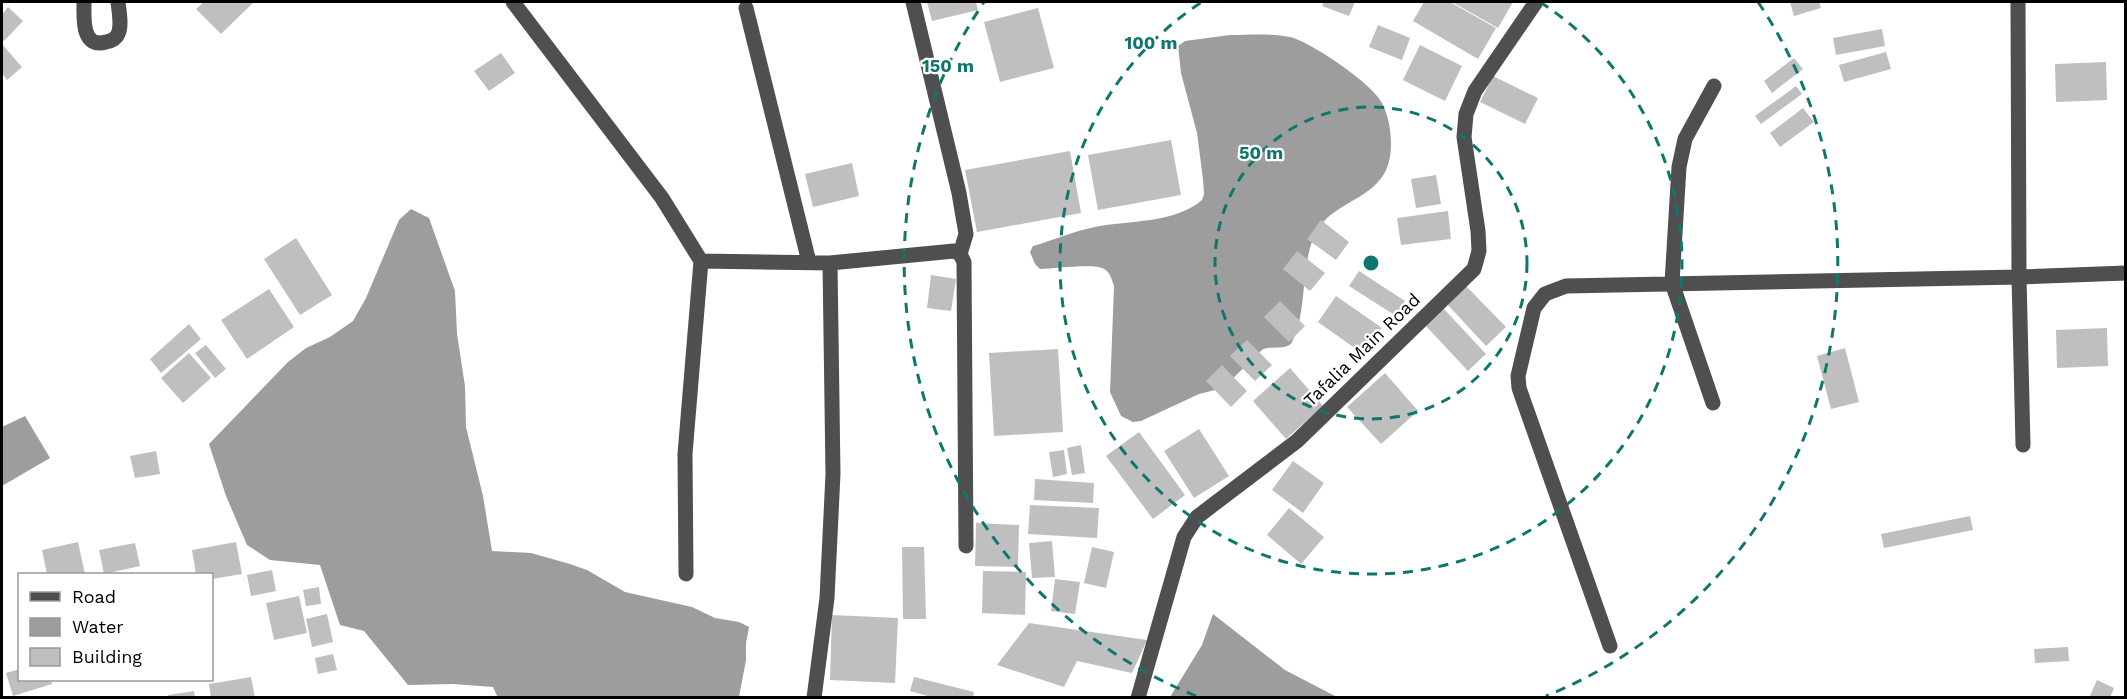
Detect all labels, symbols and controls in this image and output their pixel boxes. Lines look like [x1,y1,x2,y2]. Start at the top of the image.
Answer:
text: 100 m [1124,32,1178,53]
text: 150 m [922,55,974,76]
text: 50 m [1239,142,1283,163]
centre of rings [1361,253,1381,273]
street label: Tafalia Main Road [1299,289,1424,411]
legend [18,573,213,681]
text: Road [72,586,116,607]
text: Water [72,616,124,637]
text: Building [72,646,142,667]

